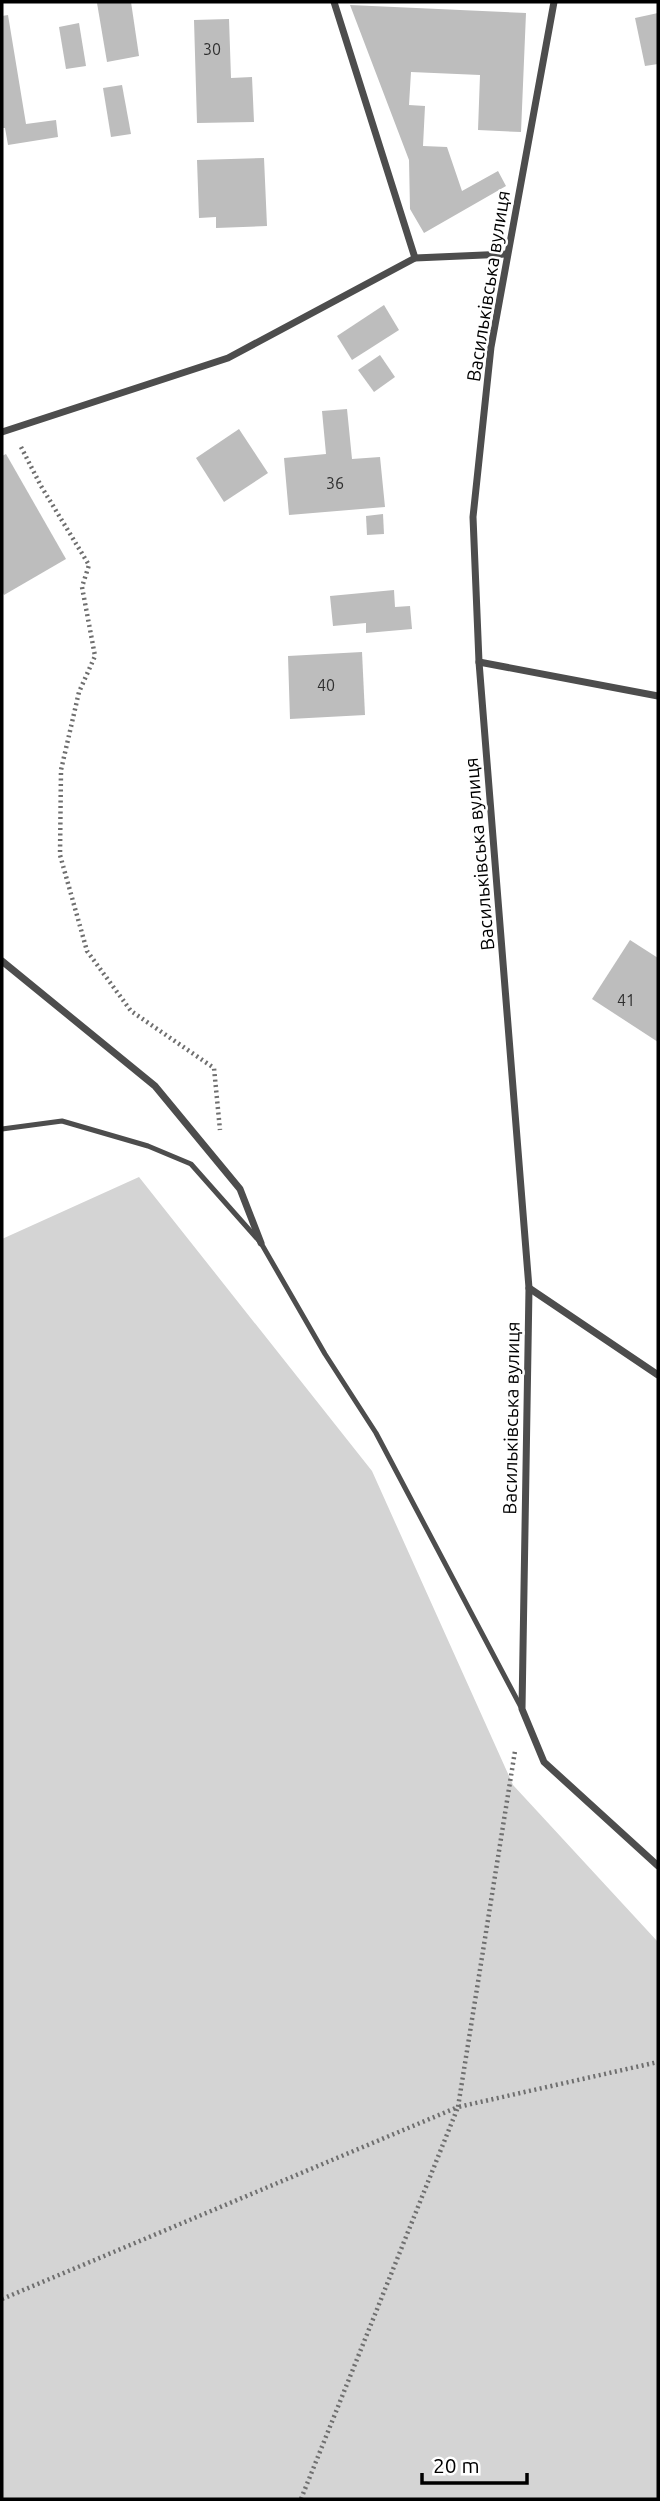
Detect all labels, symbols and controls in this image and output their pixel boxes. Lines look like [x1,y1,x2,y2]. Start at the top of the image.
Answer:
house number: 30 [203,40,221,58]
street label: Васильківська вулиця [462,189,514,383]
house number: 36 [326,474,344,492]
house number: 40 [317,676,335,694]
street label: Васильківська вулиця [460,757,498,951]
house number: 41 [617,991,635,1009]
street label: Васильківська вулиця [498,1321,524,1515]
scale bar [422,2442,527,2486]
text: 20 m [433,2453,480,2477]

